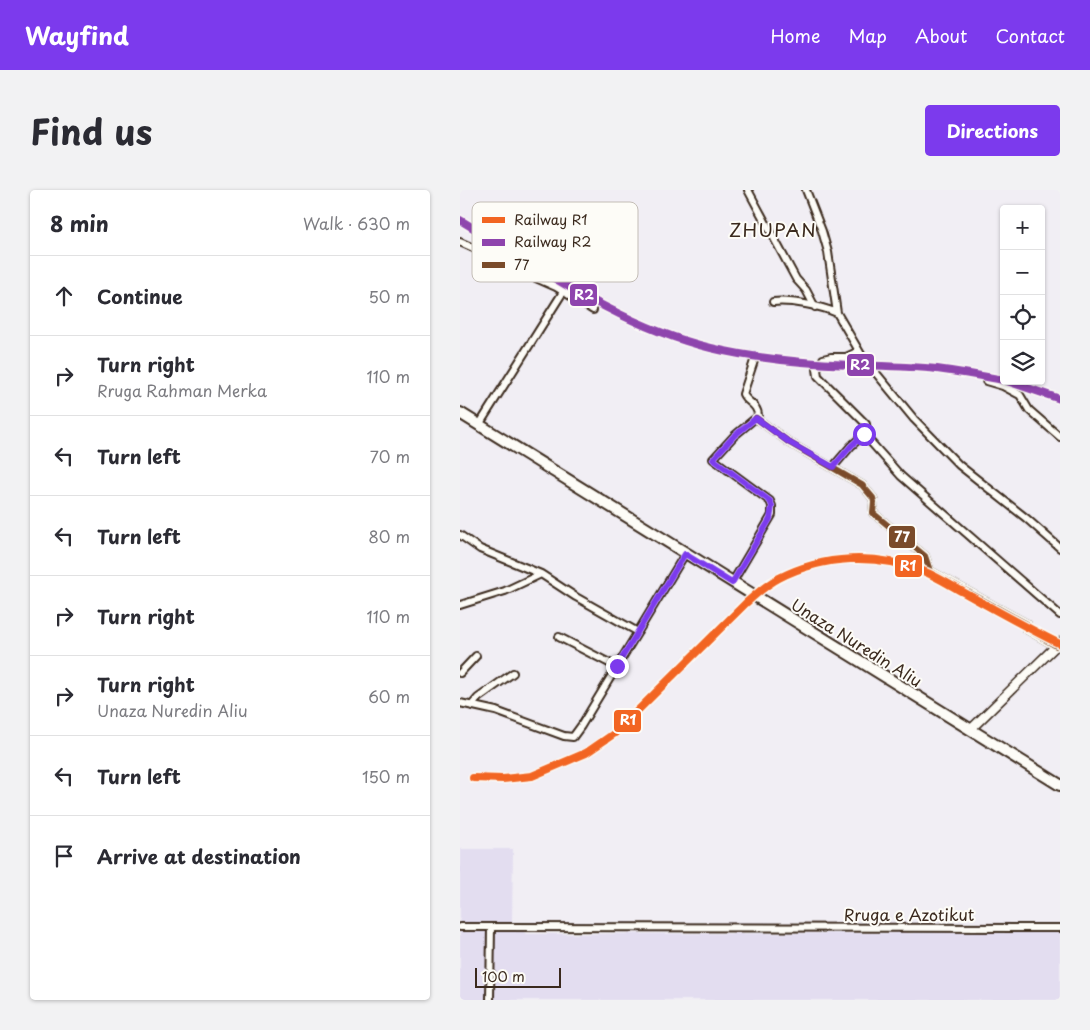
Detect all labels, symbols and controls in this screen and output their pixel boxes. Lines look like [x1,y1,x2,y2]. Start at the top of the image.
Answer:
text: Wayfind [25,17,129,53]
text: Home [770,22,820,49]
text: Map [848,22,887,49]
text: About [915,22,967,49]
text: Contact [995,22,1065,49]
text: Find us [30,104,152,157]
button: Directions [925,105,1060,156]
legend [472,202,638,282]
map controls [1000,205,1045,385]
button: + [1000,205,1045,250]
text: 8 min [50,207,109,239]
text: Railway R1 [514,209,587,230]
text: Walk · 630 m [303,211,410,235]
district label: ZHUPAN [729,215,817,243]
text: Railway R2 [514,231,591,252]
button: − [1000,250,1045,295]
text: 77 [514,254,530,275]
icon: ahead [50,282,78,310]
text: Continue [97,282,183,310]
line badge: R2 [569,283,598,307]
text: 50 m [369,284,410,308]
text: R2 [574,284,594,305]
button: locate [1000,295,1045,340]
button: layers [1000,340,1045,385]
text: Turn right [97,350,195,378]
line badge: R2 [846,353,875,377]
text: R2 [850,354,870,375]
icon: right [50,362,78,390]
text: 110 m [367,364,410,388]
text: Rruga Rahman Merka [97,378,267,402]
route start [853,423,876,446]
icon: left [50,442,78,470]
text: Turn left [97,442,181,470]
text: 70 m [370,444,410,468]
icon: left [50,522,78,550]
text: Turn left [97,522,181,550]
text: 80 m [368,524,410,548]
line badge: 77 [888,525,916,549]
text: 77 [894,526,910,547]
line badge: R1 [894,554,923,578]
text: R1 [900,555,917,576]
street label: Unaza Nuredin Aliu [787,592,927,692]
icon: right [50,602,78,630]
text: Turn right [97,602,195,630]
text: 110 m [367,604,410,628]
route end [606,655,629,678]
text: Turn right [97,670,195,698]
icon: right [50,682,78,710]
text: 60 m [368,684,410,708]
text: Unaza Nuredin Aliu [97,698,248,722]
line badge: R1 [613,709,642,733]
text: R1 [620,709,637,730]
icon: left [50,762,78,790]
text: Turn left [97,762,181,790]
text: 150 m [362,764,410,788]
icon: arrive [50,842,78,870]
text: Arrive at destination [97,842,301,870]
street label: Rruga e Azotikut [844,902,975,926]
scale bar [475,965,561,988]
text: 100 m [482,966,525,987]

